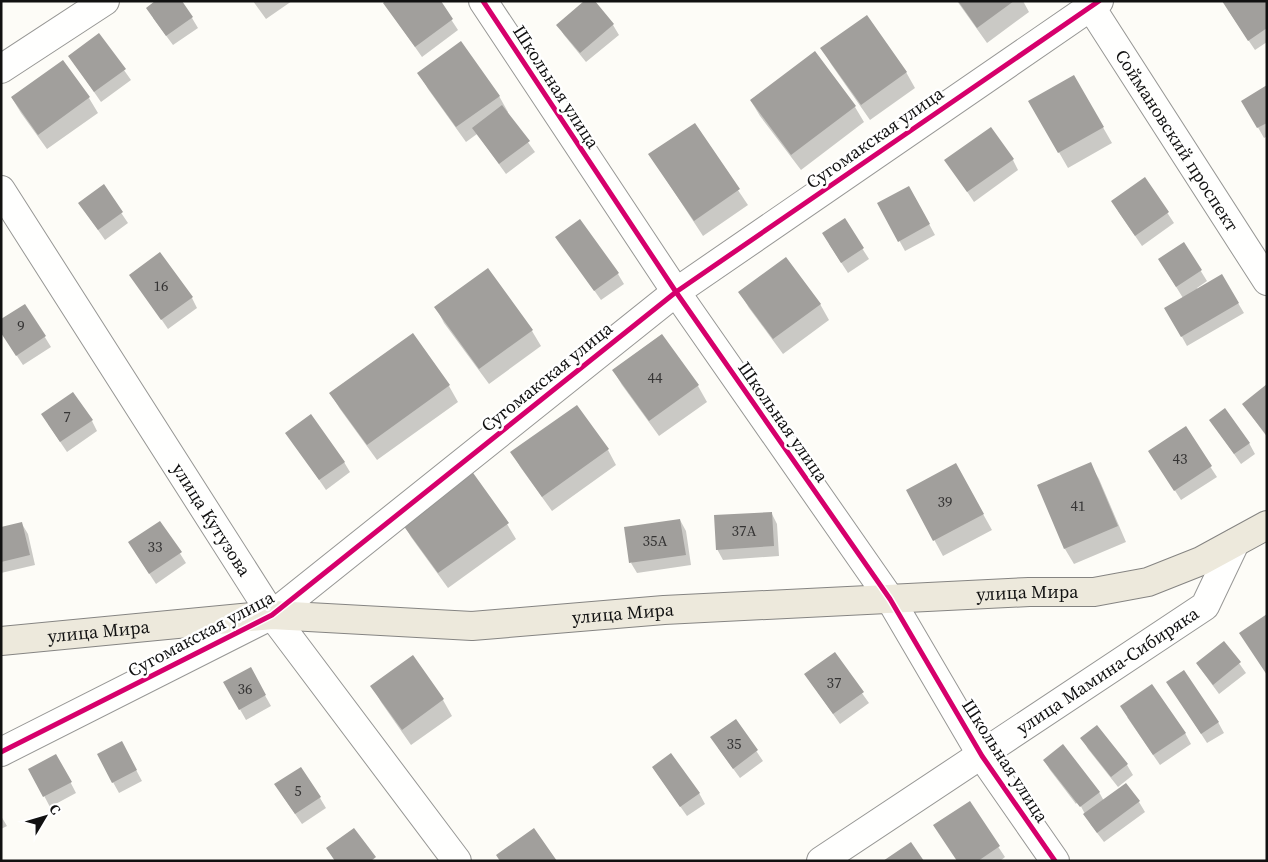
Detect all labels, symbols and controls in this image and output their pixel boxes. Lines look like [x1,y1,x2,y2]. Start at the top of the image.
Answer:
street label: Школьная улица [507,20,606,154]
street label: Соймановский проспект [1109,45,1245,237]
street label: Сугомакская улица [801,80,949,194]
house number: 16 [153,275,169,296]
house number: 9 [17,315,25,336]
street label: Сугомакская улица [476,315,618,437]
street label: Школьная улица [732,356,835,488]
house number: 44 [647,367,663,388]
house number: 7 [63,406,71,427]
house number: 43 [1172,448,1188,469]
street label: улица Кутузова [166,458,258,582]
house number: 39 [937,491,953,512]
house number: 41 [1070,495,1086,516]
house number: 37А [732,520,757,541]
house number: 35А [643,530,668,551]
house number: 33 [147,536,163,557]
street label: улица Мира [976,579,1079,607]
street label: Сугомакская улица [123,584,279,683]
street label: улица Мира [571,596,675,630]
street label: улица Мамина-Сибиряка [1011,600,1204,740]
street label: улица Мира [46,614,151,648]
house number: 37 [826,672,842,693]
house number: 36 [237,678,253,699]
street label: Школьная улица [956,694,1055,828]
house number: 35 [726,733,742,754]
house number: 5 [294,780,302,801]
north arrow [20,792,70,842]
text: С [45,799,66,819]

